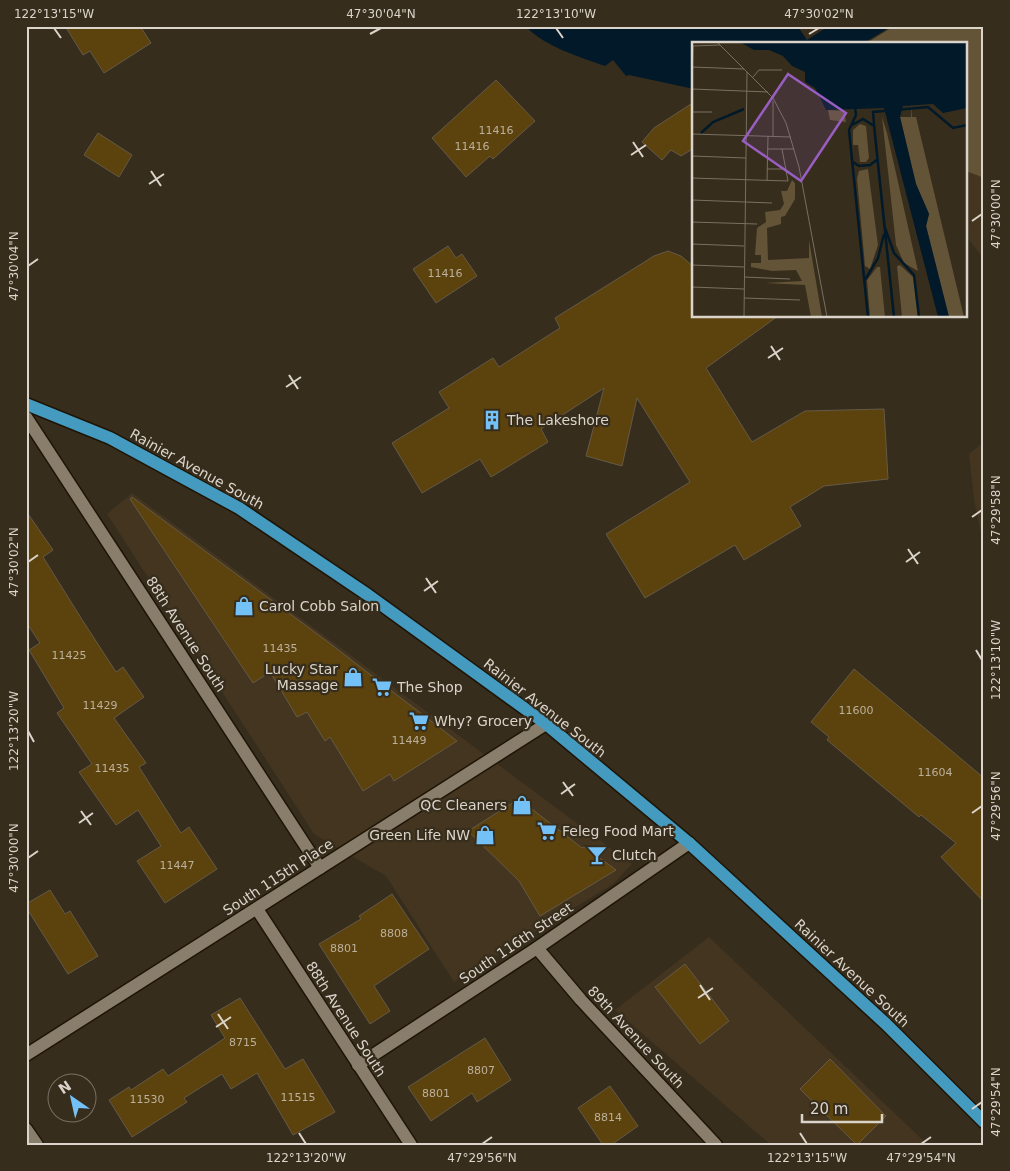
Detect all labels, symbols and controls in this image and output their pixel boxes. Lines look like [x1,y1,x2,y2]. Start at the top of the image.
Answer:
text: 122°13'15"W [14,7,94,21]
text: 47°30'04"N [346,7,416,21]
text: 122°13'10"W [516,7,596,21]
text: 47°30'02"N [784,7,854,21]
inset map [692,42,968,318]
house number: 11416 [479,124,514,137]
house number: 11416 [455,140,490,153]
text: 47°30'00"N [989,179,1003,249]
text: 47°30'04"N [7,231,21,301]
house number: 11416 [428,267,463,280]
building icon: The Lakeshore [481,409,503,431]
place label: The Lakeshore [506,412,609,428]
street label: Rainier Avenue South [127,425,267,513]
text: 47°29'58"N [989,475,1003,545]
text: 47°30'02"N [7,527,21,597]
street label: 88th Avenue South [143,574,229,694]
shop icon: Carol Cobb Salon [233,595,255,617]
place label: Carol Cobb Salon [259,598,379,614]
text: 122°13'10"W [989,620,1003,700]
house number: 11435 [263,642,298,655]
house number: 11425 [52,649,87,662]
street label: Rainier Avenue South [481,655,609,761]
place label: Lucky Star Massage [265,661,338,693]
shop icon: Lucky Star Massage [342,666,364,688]
supermarket icon: The Shop [371,676,393,698]
place label: The Shop [396,679,463,695]
text: 122°13'20"W [7,691,21,771]
house number: 11429 [83,699,118,712]
house number: 11600 [839,704,874,717]
supermarket icon: Why? Grocery [408,710,430,732]
place label: Why? Grocery [434,713,532,729]
house number: 11449 [392,734,427,747]
house number: 11435 [95,762,130,775]
house number: 11604 [918,766,953,779]
text: 47°29'56"N [989,771,1003,841]
shop icon: QC Cleaners [511,794,533,816]
place label: QC Cleaners [420,797,507,813]
supermarket icon: Feleg Food Mart [536,820,558,842]
text: 47°30'00"N [7,823,21,893]
place label: Feleg Food Mart [562,823,674,839]
shop icon: Green Life NW [474,824,496,846]
place label: Green Life NW [369,827,470,843]
street label: South 115th Place [220,835,336,919]
bar icon: Clutch [586,844,608,866]
place label: Clutch [612,847,657,863]
house number: 11447 [160,859,195,872]
street label: South 116th Street [456,899,576,987]
street label: Rainier Avenue South [791,916,913,1030]
house number: 8808 [380,927,408,940]
house number: 8801 [330,942,358,955]
street label: 88th Avenue South [303,959,389,1079]
street label: 89th Avenue South [585,983,687,1091]
house number: 8715 [229,1036,257,1049]
house number: 8807 [467,1064,495,1077]
text: 47°29'54"N [989,1067,1003,1137]
north arrow [48,1074,98,1124]
text: N [55,1077,74,1097]
house number: 8801 [422,1087,450,1100]
house number: 11515 [281,1091,316,1104]
scale bar [802,1091,882,1123]
house number: 11530 [130,1093,165,1106]
text: 20 m [810,1100,848,1118]
house number: 8814 [594,1111,622,1124]
text: 122°13'20"W [266,1151,346,1165]
text: 47°29'56"N [447,1151,517,1165]
text: 122°13'15"W [767,1151,847,1165]
text: 47°29'54"N [886,1151,956,1165]

